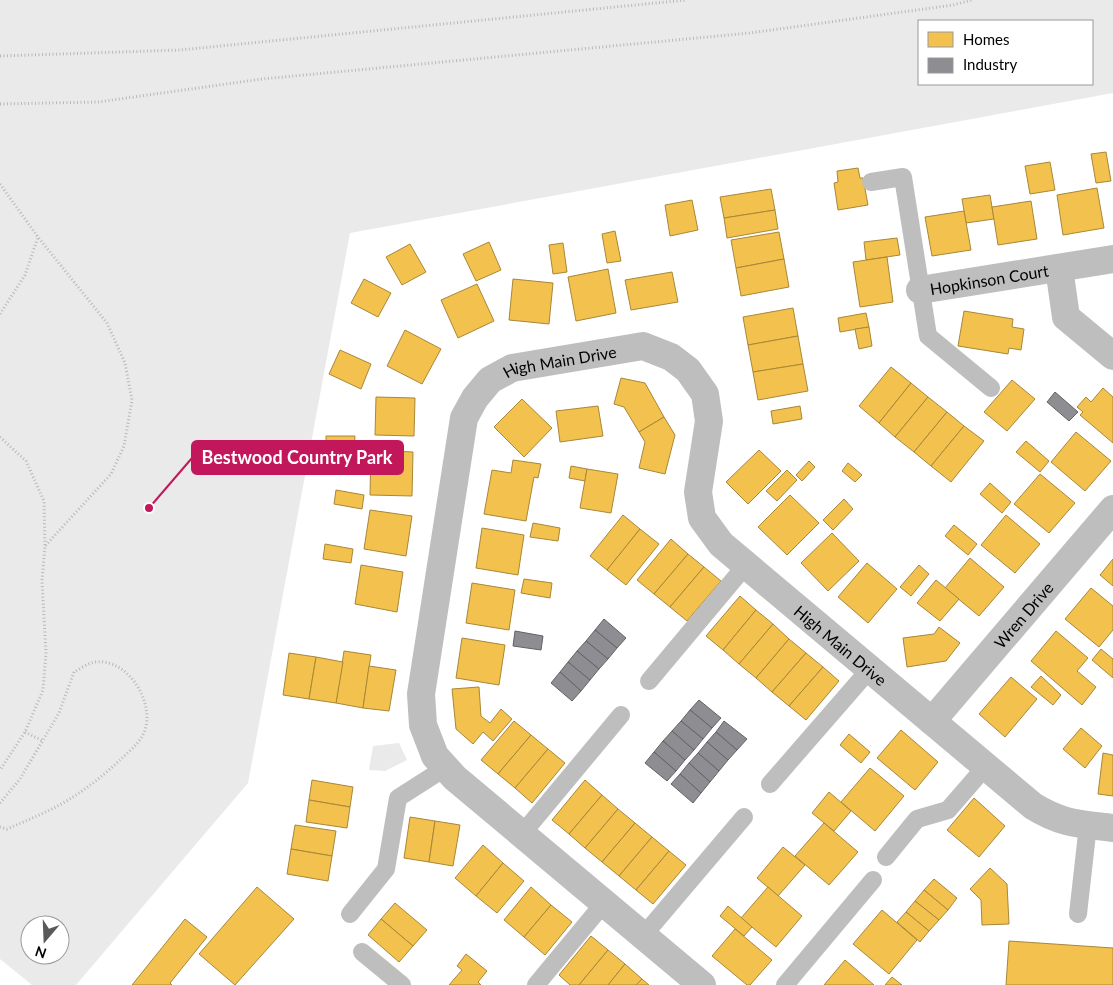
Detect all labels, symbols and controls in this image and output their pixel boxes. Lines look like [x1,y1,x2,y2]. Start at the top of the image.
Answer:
legend [918,20,1093,85]
text: Homes [963,30,1009,48]
text: Industry [963,55,1018,73]
street label: Hopkinson Court [928,260,1050,298]
street label: High Main Drive [499,341,618,381]
callout: Bestwood Country Park [192,441,403,474]
text: Bestwood Country Park [202,446,393,468]
street label: Wren Drive [989,578,1056,652]
street label: High Main Drive [791,601,891,689]
north arrow [20,915,70,965]
text: N [33,943,48,963]

